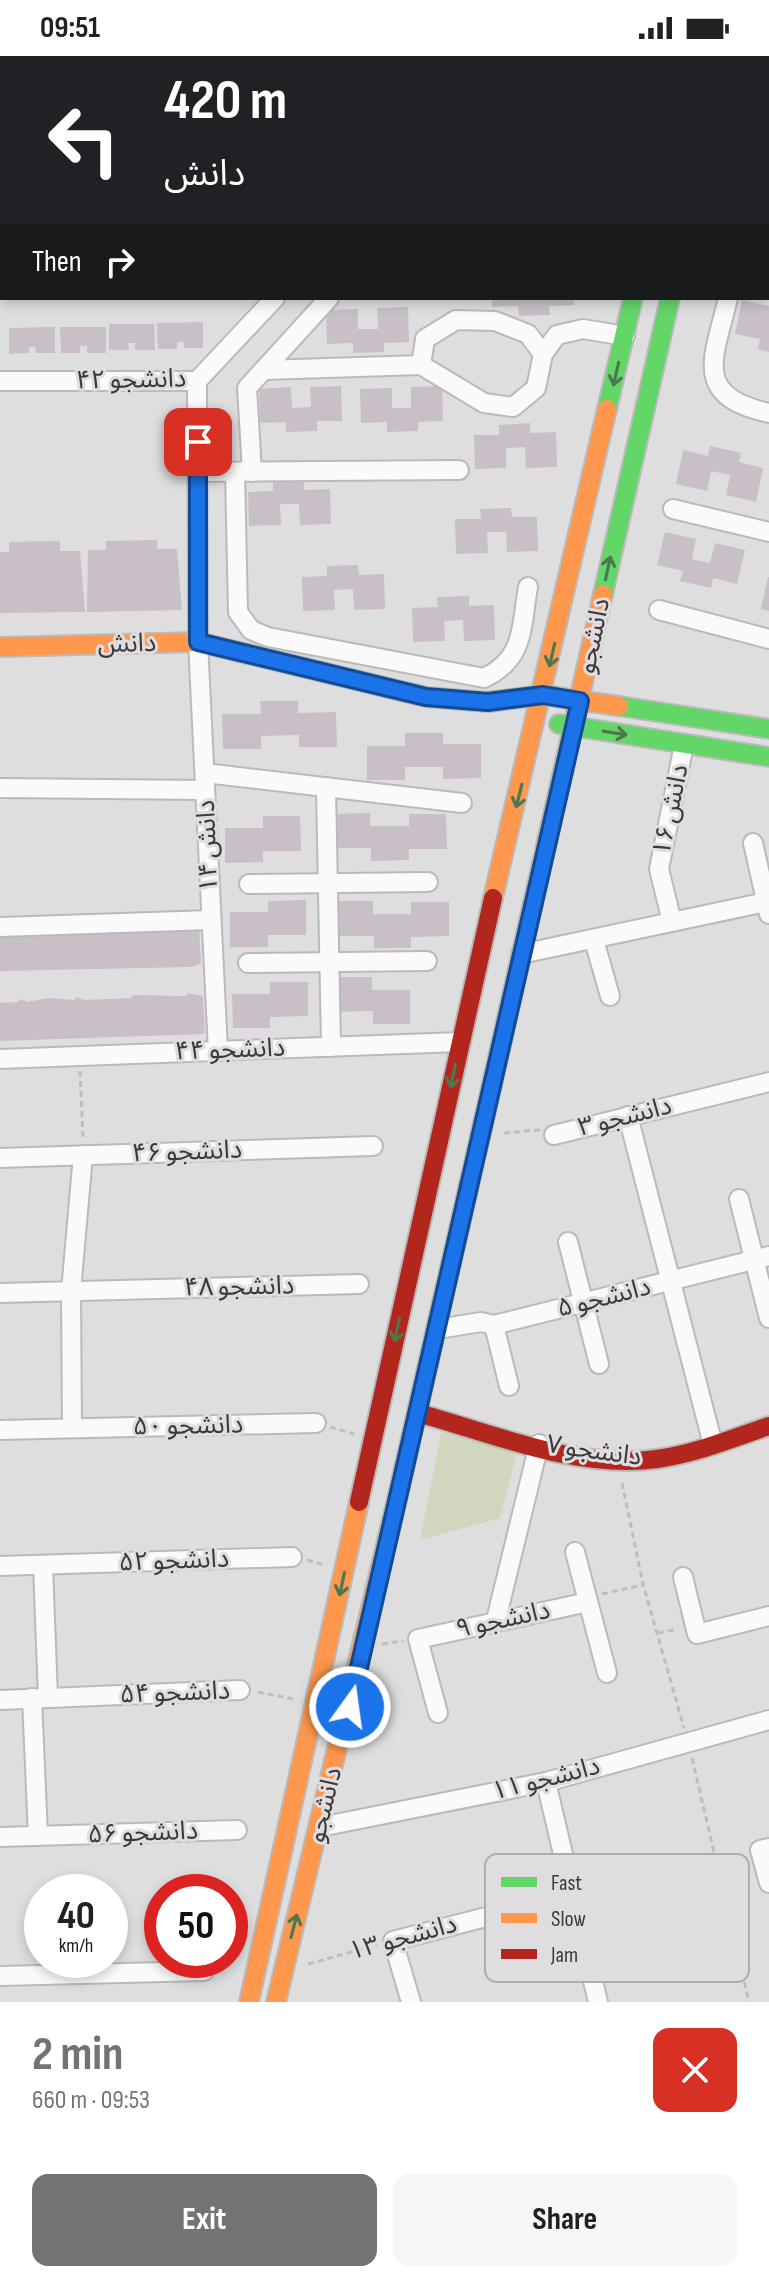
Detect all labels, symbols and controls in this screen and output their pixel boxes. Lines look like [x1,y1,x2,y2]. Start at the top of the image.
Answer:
text: 09:51 [40,10,100,46]
text: 420 m [164,68,287,135]
icon: left [32,88,136,192]
text: دانش [164,153,245,196]
icon: right [98,240,142,284]
text: Then [32,244,82,280]
one-way arrow [608,361,623,386]
street label: دانشجو ۴۲ [76,364,186,396]
pin [164,408,232,476]
icon: arrive [176,420,220,464]
one-way arrow [601,556,616,581]
street label: دانشجو [571,595,617,677]
street label: دانش [97,628,157,660]
one-way arrow [544,642,559,667]
one-way arrow [602,727,627,742]
street label: دانش ۱۶ [646,762,696,858]
one-way arrow [511,783,526,809]
street label: دانش ۱۴ [191,799,225,893]
street label: دانشجو ۴۴ [174,1033,286,1067]
one-way arrow [445,1063,460,1089]
street label: دانشجو ۳ [575,1090,675,1144]
street label: دانشجو ۴۶ [131,1135,243,1169]
street label: دانشجو ۴۸ [184,1271,294,1303]
street label: دانشجو ۵ [554,1271,654,1325]
one-way arrow [389,1317,404,1343]
street label: دانشجو ۵۰ [133,1410,243,1442]
street label: دانشجو ۷ [545,1429,643,1473]
street label: دانشجو ۵۲ [118,1544,230,1578]
one-way arrow [334,1571,349,1597]
street label: دانشجو ۹ [453,1595,553,1645]
position arrow [308,1665,392,1749]
street label: دانشجو ۵۴ [119,1676,231,1710]
street label: دانشجو ۱۱ [489,1751,603,1807]
street label: دانشجو [301,1764,349,1846]
street label: دانشجو ۵۶ [87,1816,199,1850]
legend [485,1854,749,1982]
text: Fast [551,1870,582,1897]
speed limit sign: 50 [144,1874,248,1978]
text: 40 [57,1892,95,1940]
text: Slow [551,1906,586,1933]
street label: دانشجو ۱۳ [346,1909,460,1967]
one-way arrow [287,1914,302,1940]
text: km/h [59,1934,93,1958]
text: Jam [550,1942,578,1969]
text: 2 min [32,2026,123,2083]
button: close [653,2028,737,2112]
text: 660 m · 09:53 [32,2085,150,2116]
button: Exit [32,2174,377,2266]
button: Share [393,2174,737,2266]

